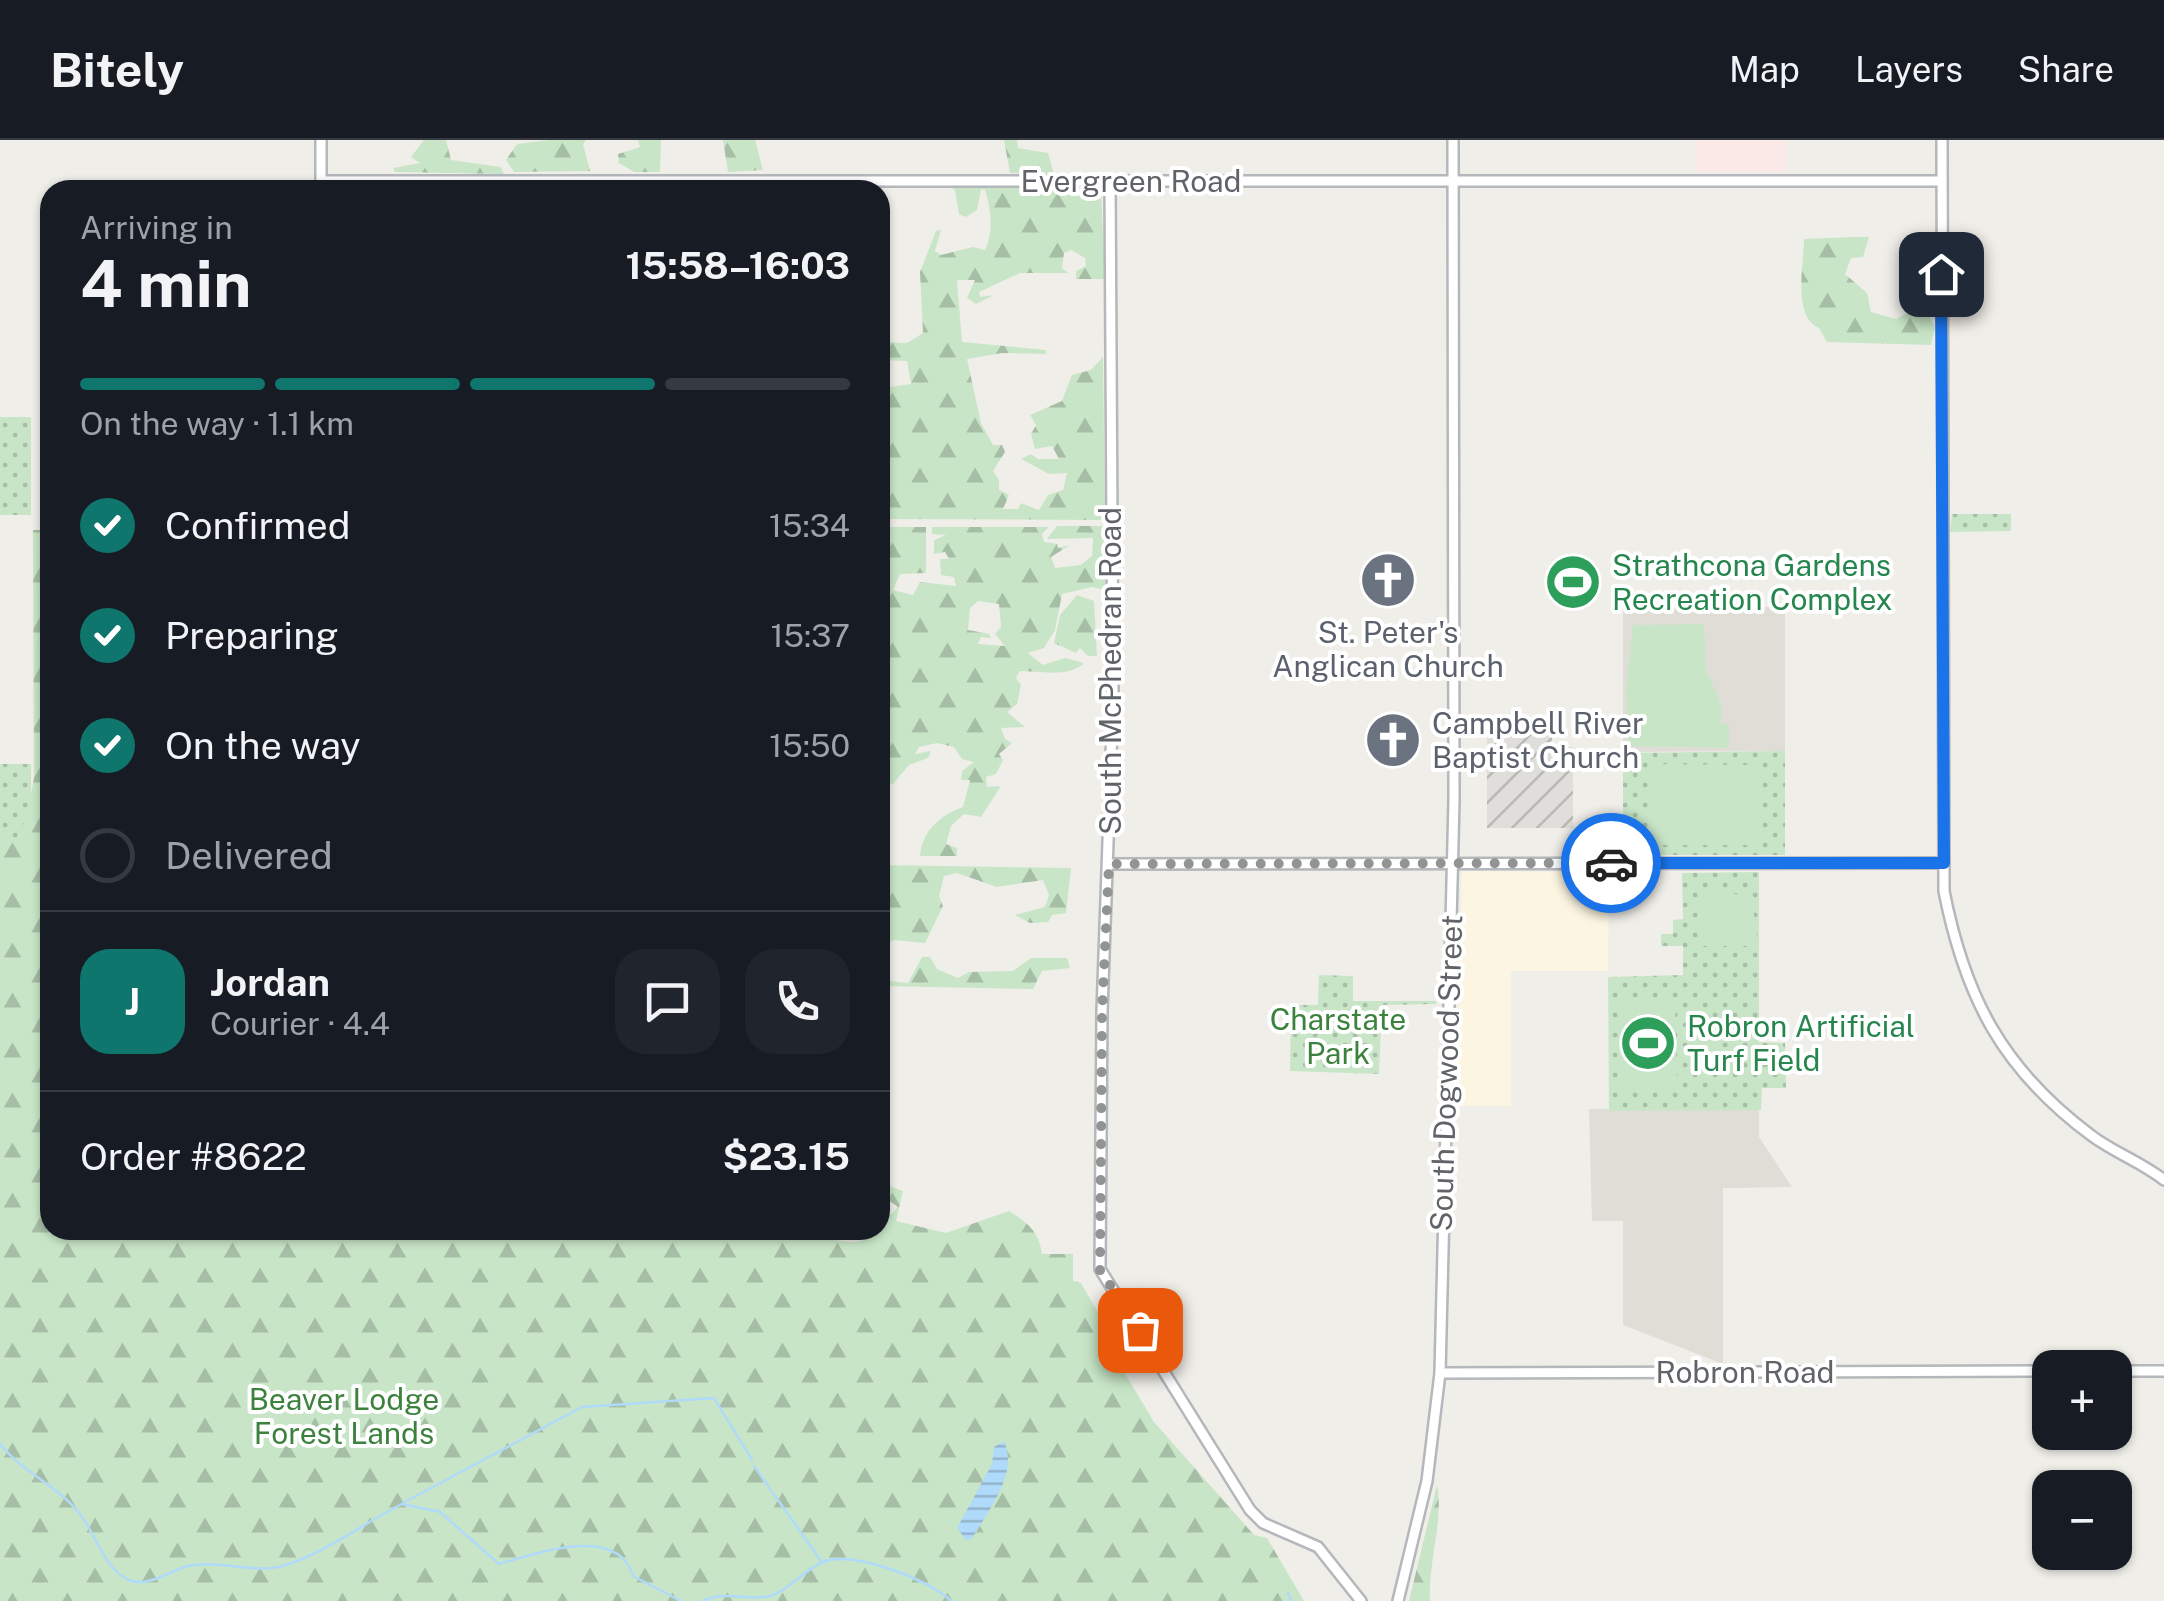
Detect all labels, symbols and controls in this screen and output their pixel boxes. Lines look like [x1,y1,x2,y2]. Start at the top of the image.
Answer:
text: Bitely [50,41,184,98]
text: Map [1729,49,1800,90]
text: Layers [1855,49,1963,90]
text: Share [2018,49,2114,90]
street label: Evergreen Road [1020,163,1242,199]
text: Arriving in [80,209,233,246]
pin [1899,232,1984,317]
text: 15:58–16:03 [626,243,850,288]
text: 4 min [80,245,252,322]
icon: home [1914,247,1969,302]
text: On the way · 1.1 km [80,405,354,442]
icon: check [80,498,135,553]
text: Confirmed [165,503,350,548]
text: 15:34 [769,507,850,544]
street label: South McPhedran Road [1092,507,1128,835]
place label: Strathcona Gardens Recreation Complex [1612,547,1892,617]
church icon: St. Peter's Anglican Church [1358,550,1418,610]
sports icon: Strathcona Gardens Recreation Complex [1543,552,1603,612]
icon: check [80,608,135,663]
text: Preparing [165,613,339,658]
place label: St. Peter's Anglican Church [1272,614,1504,684]
text: 15:37 [770,617,850,654]
place label: Campbell River Baptist Church [1432,705,1644,775]
church icon: Campbell River Baptist Church [1363,710,1423,770]
icon: check [80,718,135,773]
text: On the way [165,723,361,768]
text: 15:50 [769,727,850,764]
courier [1561,813,1661,913]
text: Delivered [165,833,333,878]
icon: car [1584,836,1639,891]
street label: South Dogwood Street [1422,914,1470,1232]
button: chat [615,949,720,1054]
button: phone [745,949,850,1054]
text: Jordan [210,960,330,1005]
text: J [125,979,140,1024]
park label: Charstate Park [1270,1001,1406,1071]
text: Courier · 4.4 [210,1005,390,1042]
place label: Robron Artificial Turf Field [1687,1008,1915,1078]
sports icon: Robron Artificial Turf Field [1618,1013,1678,1073]
text: Order #8622 [80,1134,307,1179]
text: $23.15 [723,1134,850,1179]
pin [1098,1288,1183,1373]
icon: bag [1113,1303,1168,1358]
map controls [2032,1350,2132,1570]
button: + [2032,1350,2132,1450]
street label: Robron Road [1656,1354,1834,1390]
park label: Beaver Lodge Forest Lands [249,1381,439,1451]
button: − [2032,1470,2132,1570]

